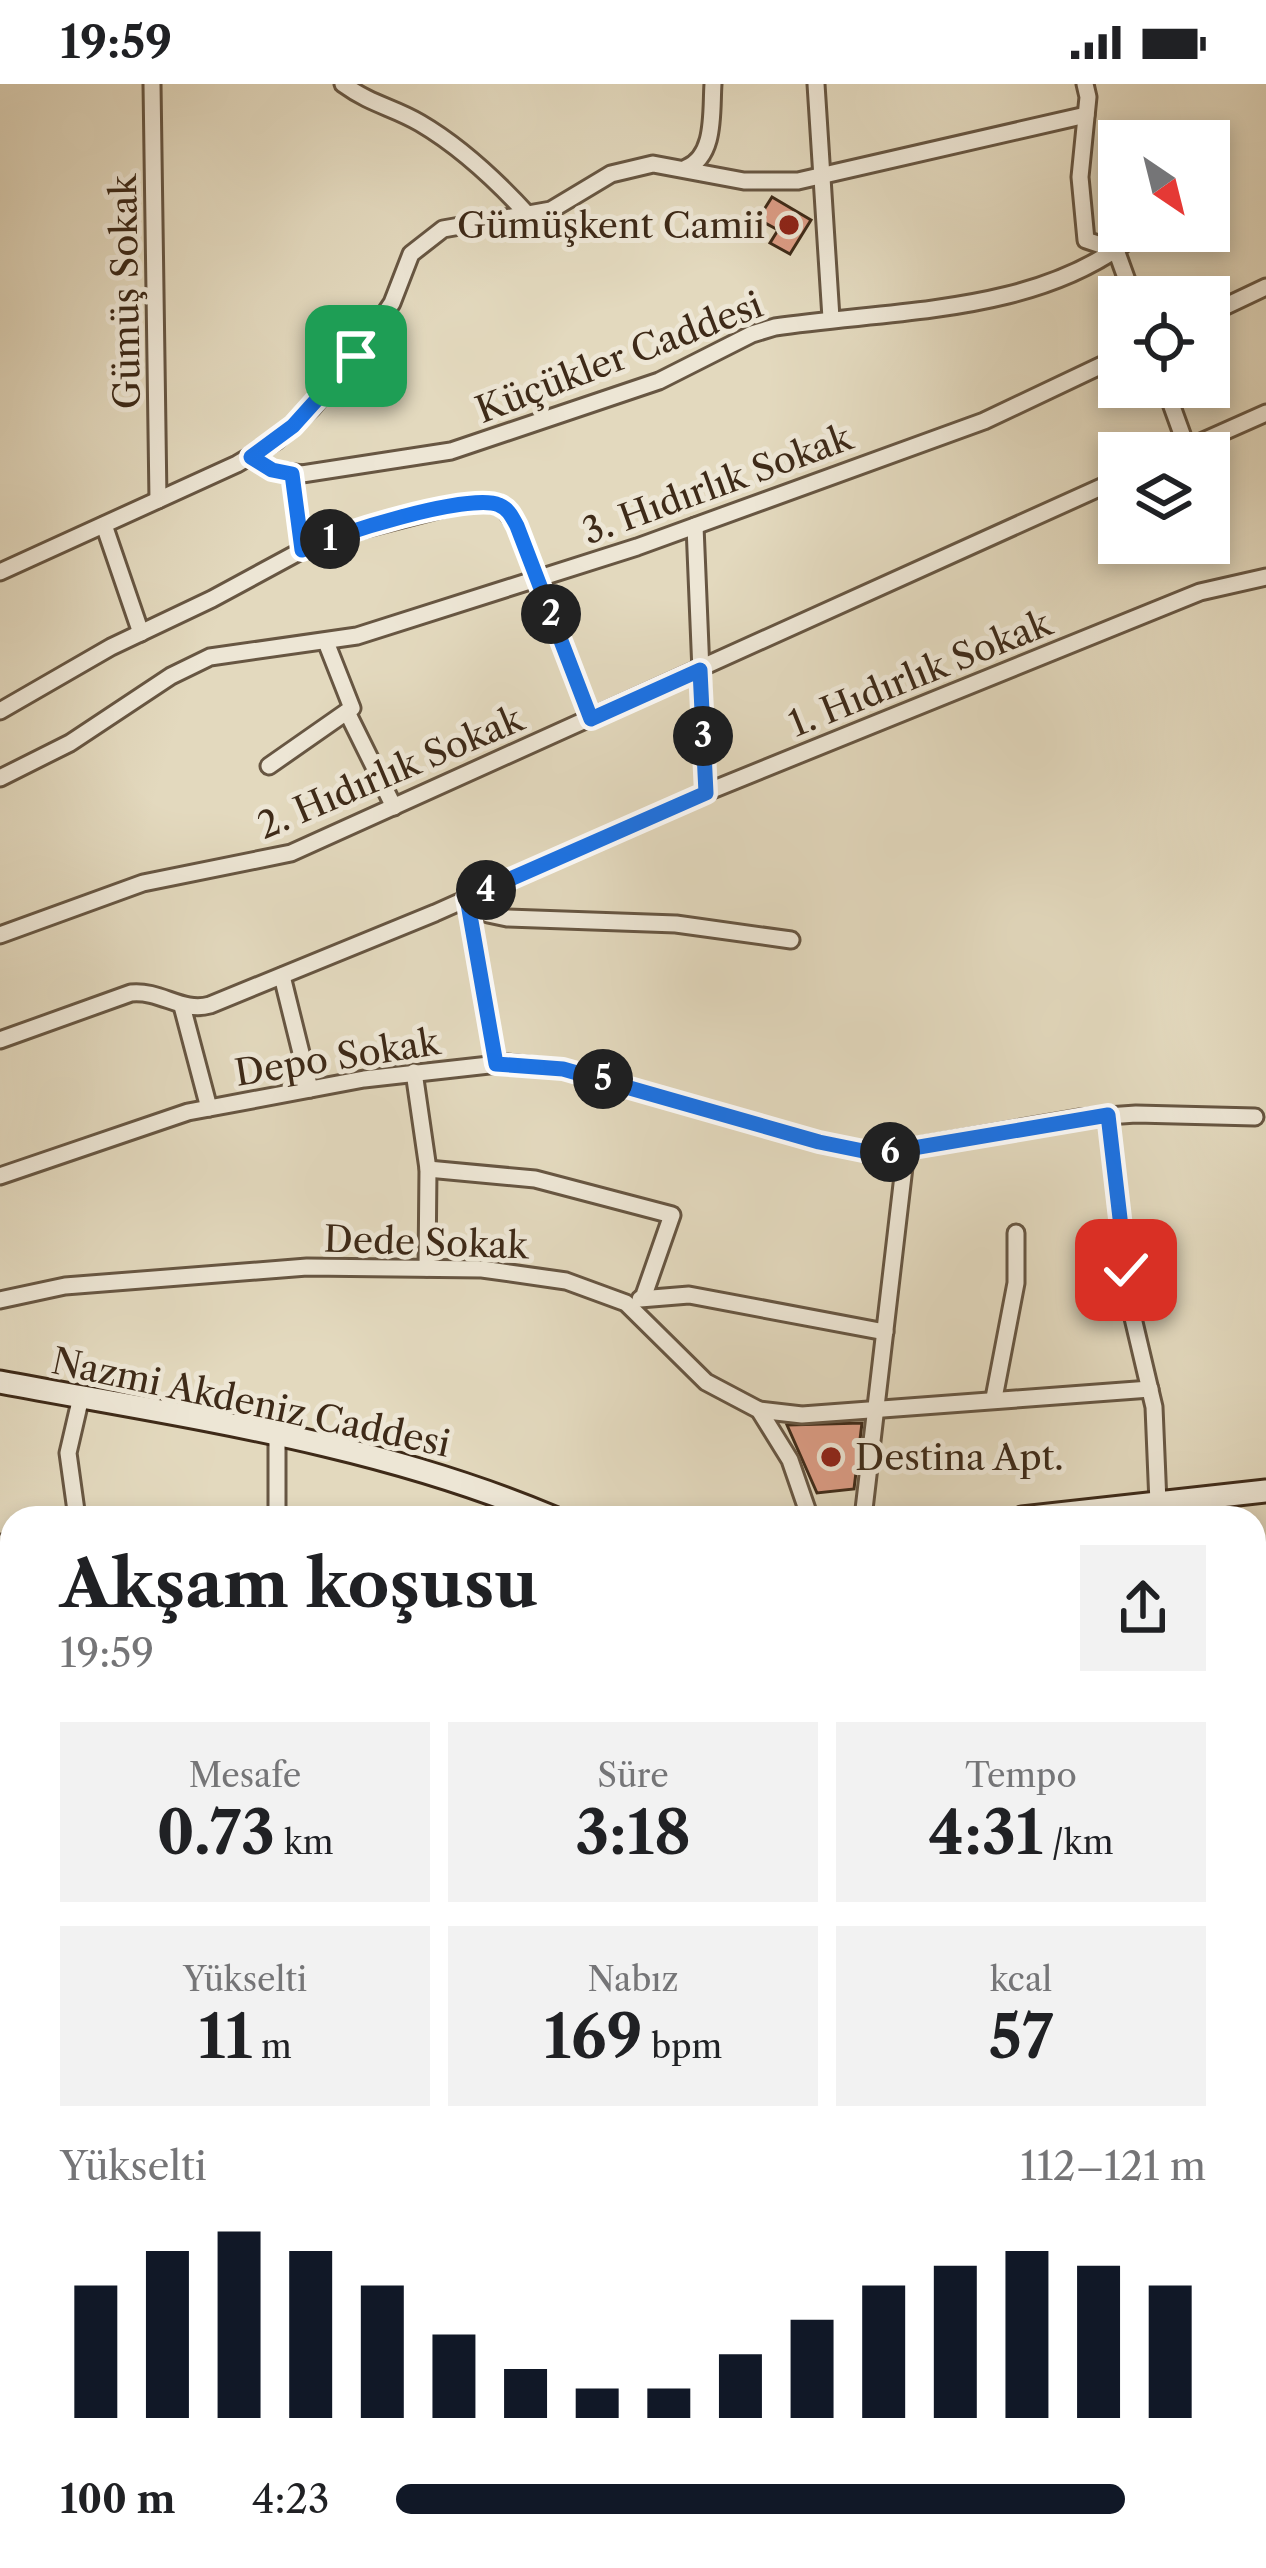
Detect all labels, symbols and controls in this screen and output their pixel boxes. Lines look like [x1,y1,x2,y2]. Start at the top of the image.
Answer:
text: 19:59 [60,14,172,70]
north arrow [1098,120,1230,252]
map controls [1098,120,1230,564]
street label: Gümüş Sokak [101,172,149,410]
place label: Gümüşkent Camii [457,203,765,247]
marker: Gümüşkent Camii [776,212,802,238]
button: locate [1098,276,1230,408]
street label: Küçükler Caddesi [469,282,769,432]
pin [305,305,407,407]
icon: arrive [323,323,389,389]
street label: 3. Hıdırlık Sokak [576,414,860,553]
button: layers [1098,432,1230,564]
pin: 1 [300,509,360,569]
text: 1 [323,518,337,559]
pin: 2 [521,584,581,644]
text: 2 [541,593,561,634]
street label: 1. Hıdırlık Sokak [783,600,1060,746]
street label: 2. Hıdırlık Sokak [251,695,531,848]
pin: 3 [673,706,733,766]
text: 3 [694,715,712,756]
pin: 4 [456,860,516,920]
text: 4 [476,869,496,910]
street label: Depo Sokak [231,1019,445,1095]
pin: 5 [573,1049,633,1109]
text: 5 [594,1058,612,1099]
pin: 6 [860,1122,920,1182]
text: 6 [880,1131,900,1172]
street label: Dede Sokak [323,1216,531,1268]
pin [1075,1219,1177,1321]
icon: check [1093,1237,1159,1303]
street label: Nazmi Akdeniz Caddesi [48,1338,454,1466]
place label: Destina Apt. [855,1435,1064,1479]
marker: Destina Apt. [818,1444,844,1470]
text: Akşam koşusu [60,1543,538,1624]
button: share [1080,1545,1206,1671]
text: 19:59 [60,1629,154,1677]
text: Mesafe [189,1755,301,1796]
text: Süre [597,1755,669,1796]
text: Tempo [965,1755,1077,1796]
text: 0.73 [156,1796,275,1870]
text: 3:18 [575,1796,691,1870]
text: 4:31 [929,1796,1043,1870]
text: km [275,1822,334,1863]
text: /km [1043,1822,1113,1863]
text: Yükselti [183,1959,307,2000]
text: Nabız [588,1959,678,2000]
text: kcal [990,1959,1052,2000]
text: 11 [198,2000,252,2074]
text: 169 [544,2000,642,2074]
text: 57 [989,2000,1053,2074]
text: m [252,2026,292,2067]
text: bpm [642,2026,722,2067]
text: Yükselti [60,2142,207,2190]
text: 112–121 m [1020,2142,1206,2190]
text: 100 m [60,2475,176,2523]
text: 4:23 [252,2475,329,2523]

